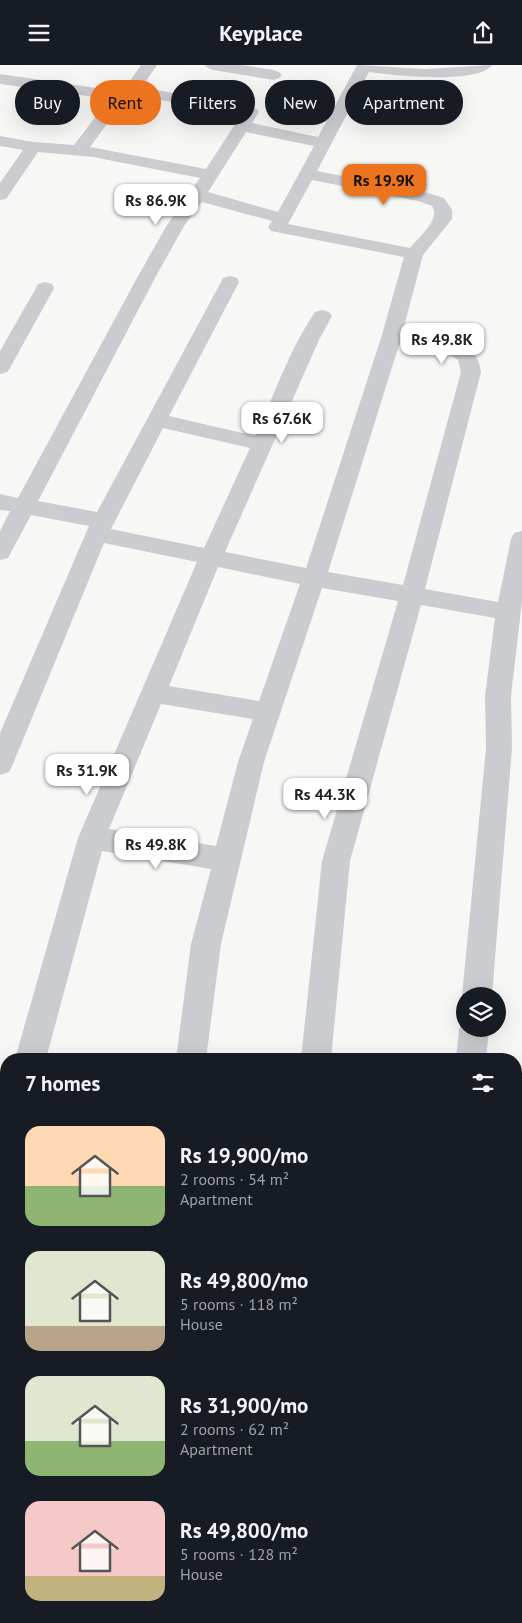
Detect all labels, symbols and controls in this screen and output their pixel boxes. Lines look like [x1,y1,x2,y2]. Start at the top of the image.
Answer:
icon: menu [25,19,53,47]
text: Keyplace [219,19,303,47]
icon: share [469,19,497,47]
chip: Buy [15,80,80,125]
chip: Rent [90,80,161,125]
chip: Filters [171,80,255,125]
chip: New [265,80,335,125]
chip: Apartment [345,80,463,125]
pin: Rs 19.9K [332,163,436,206]
text: Rs 19.9K [353,170,415,190]
pin: Rs 86.9K [104,184,208,226]
text: Rs 86.9K [125,190,187,210]
pin: Rs 49.8K [390,323,494,365]
text: Rs 49.8K [411,329,473,349]
pin: Rs 67.6K [230,401,334,444]
text: Rs 67.6K [252,408,312,428]
pin: Rs 31.9K [35,753,139,796]
text: Rs 31.9K [56,760,118,780]
pin: Rs 44.3K [273,777,377,820]
text: Rs 44.3K [294,784,356,804]
pin: Rs 49.8K [104,827,208,870]
text: Rs 49.8K [125,834,187,854]
map controls [456,987,506,1037]
button: layers [456,987,506,1037]
icon: filters [469,1069,497,1097]
text: 7 homes [25,1070,100,1097]
text: Rs 19,900/mo [180,1142,308,1169]
icon: home [65,1146,125,1206]
text: 2 rooms · 54 m² [180,1169,289,1189]
text: Apartment [180,1189,253,1209]
text: Rs 49,800/mo [180,1267,308,1294]
icon: home [65,1271,125,1331]
text: 5 rooms · 118 m² [180,1294,298,1314]
text: House [180,1314,223,1334]
text: Rs 31,900/mo [180,1392,308,1419]
icon: home [65,1396,125,1456]
text: 2 rooms · 62 m² [180,1419,289,1439]
text: Apartment [180,1439,253,1459]
text: Rs 49,800/mo [180,1517,308,1544]
icon: home [65,1521,125,1581]
text: 5 rooms · 128 m² [180,1544,298,1564]
text: House [180,1564,223,1584]

